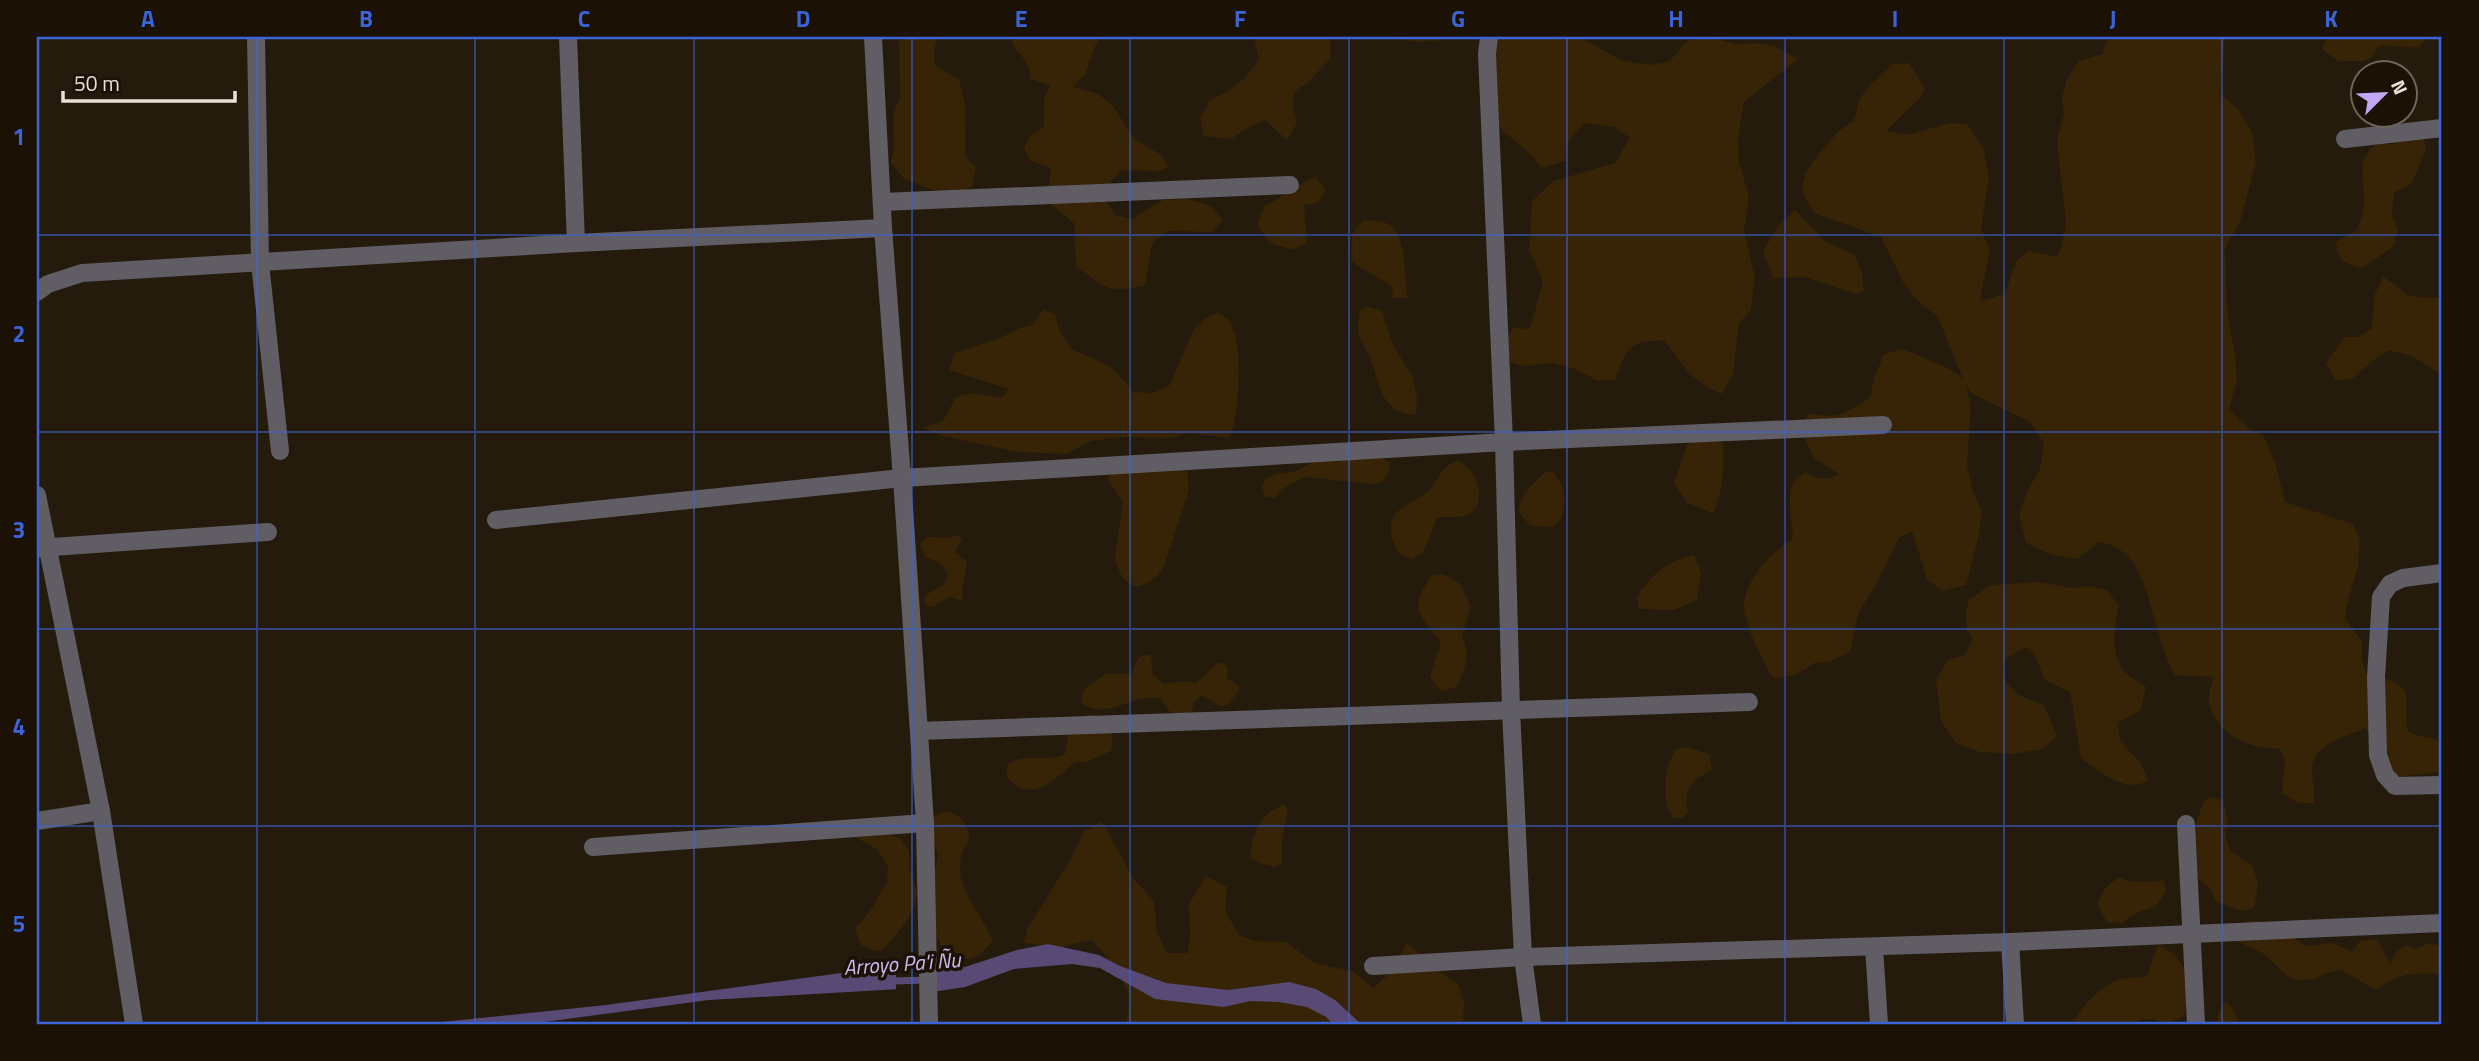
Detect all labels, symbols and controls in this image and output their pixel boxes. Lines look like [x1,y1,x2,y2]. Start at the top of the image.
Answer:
text: A [141,1,155,36]
text: B [359,1,373,36]
text: C [578,1,590,36]
text: D [796,1,810,36]
text: E [1015,1,1027,36]
text: F [1234,1,1246,36]
text: G [1451,1,1465,36]
text: H [1668,1,1684,36]
text: I [1892,1,1898,36]
text: J [2110,1,2116,36]
text: K [2324,1,2338,36]
scale bar [63,60,234,104]
north arrow [2350,60,2420,130]
text: 50 m [74,67,120,99]
text: N [2384,75,2416,99]
text: 1 [13,119,25,154]
text: 2 [13,316,25,351]
text: 3 [13,512,25,547]
text: 4 [13,709,25,744]
text: 5 [13,906,25,941]
water label: Arroyo Pa'i Ñu [842,943,963,983]

